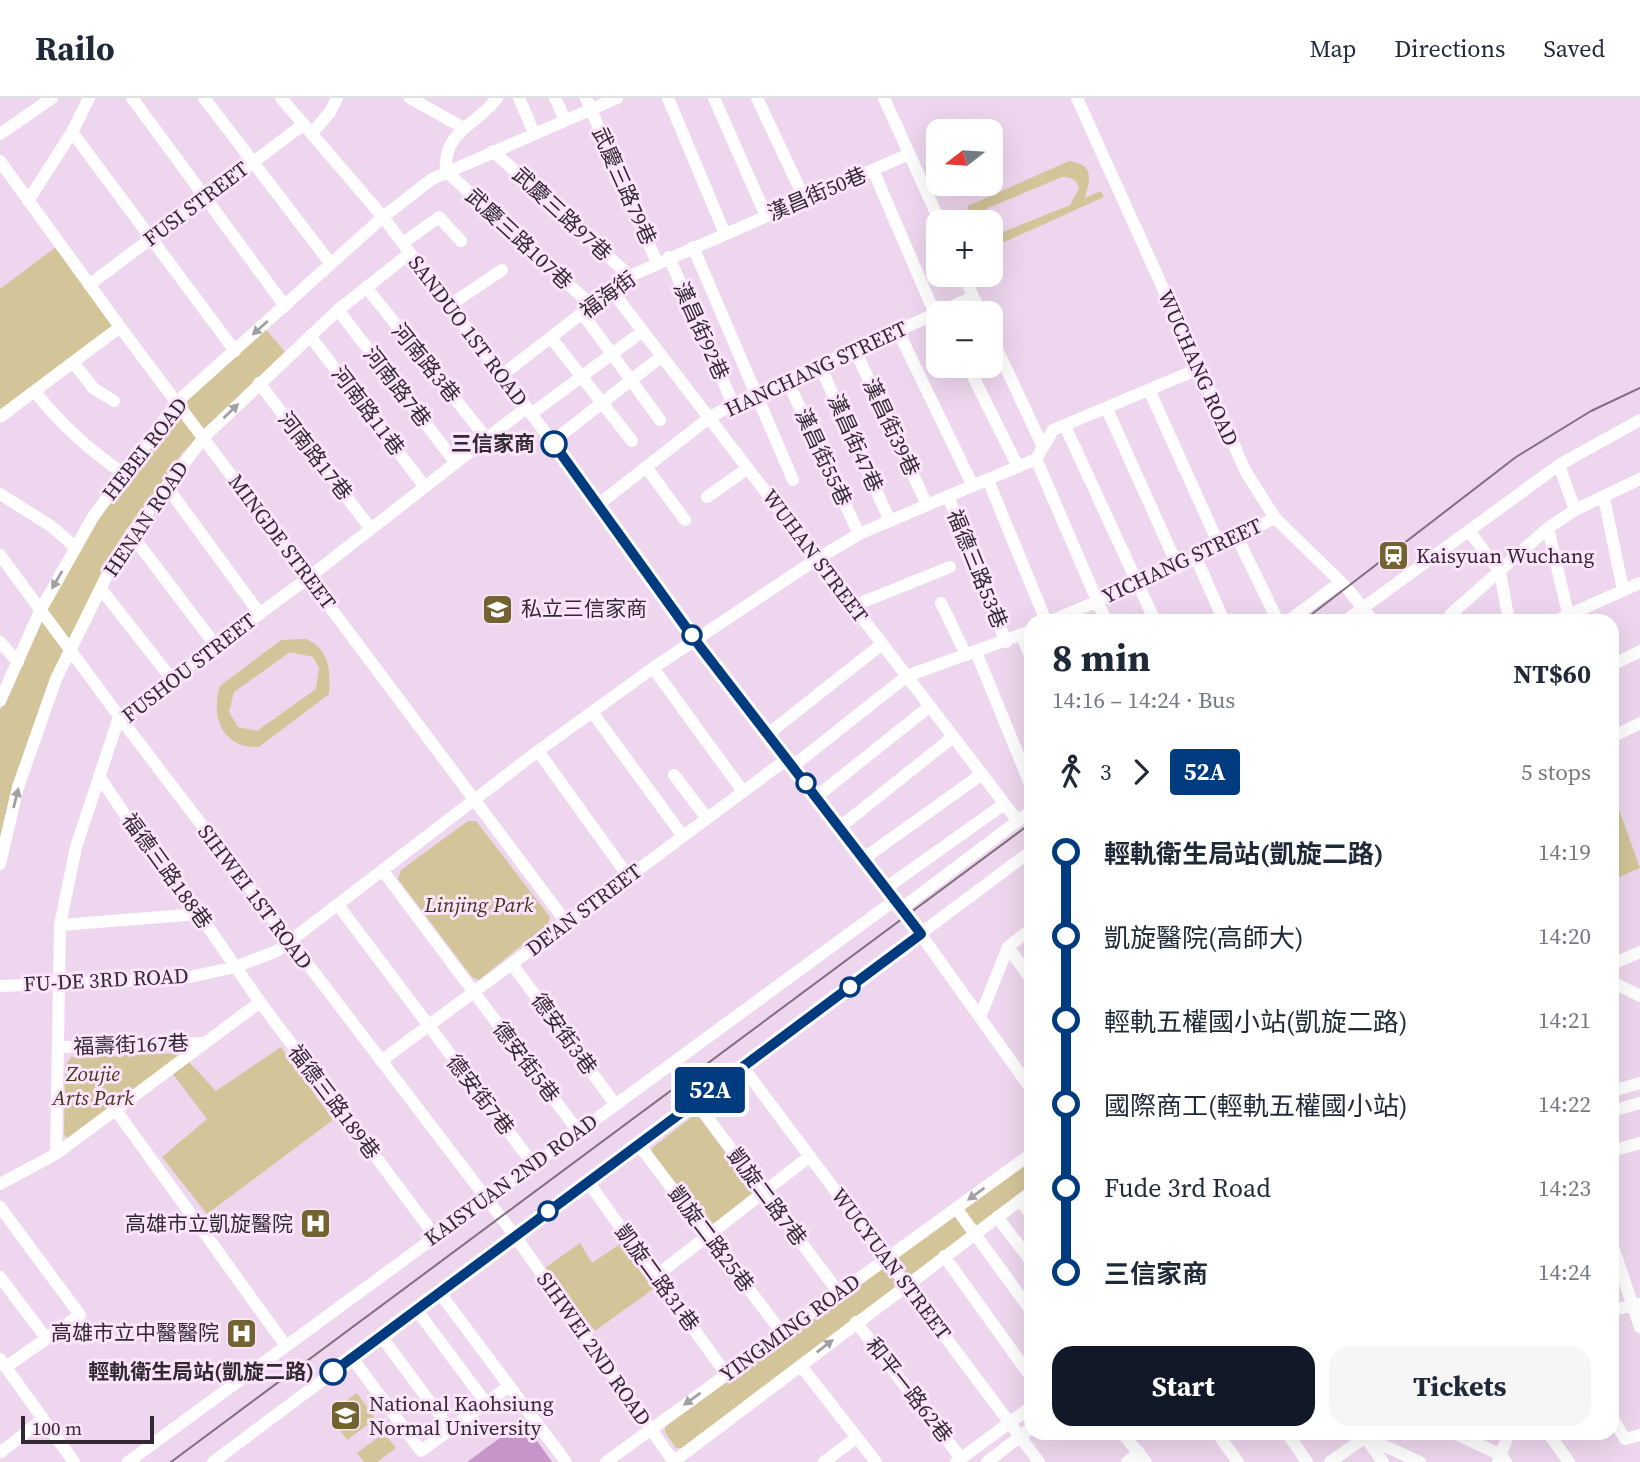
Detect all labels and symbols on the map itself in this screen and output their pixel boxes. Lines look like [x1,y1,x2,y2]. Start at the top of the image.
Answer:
north arrow [926,119,1003,196]
street label: 武慶三路79巷 [586,122,663,249]
street label: FUSI STREET [137,154,255,253]
street label: 武慶三路97巷 [506,160,618,267]
street label: 漢昌街50巷 [763,160,871,227]
street label: 武慶三路107巷 [460,181,579,296]
street label: SANDUO 1ST ROAD [402,249,535,412]
street label: 福海街 [574,264,642,325]
street label: 漢昌街92巷 [667,277,736,385]
street label: WUCHANG ROAD [1151,285,1246,451]
street label: HANCHANG STREET [720,313,912,424]
street label: 河南路3巷 [385,317,467,409]
one-way arrow [251,320,269,336]
street label: 河南路7巷 [357,341,438,433]
street label: 河南路11巷 [325,360,412,461]
street label: 漢昌街39巷 [856,373,927,480]
street label: 漢昌街47巷 [821,389,890,497]
street label: HEBEI ROAD [95,391,194,506]
one-way arrow [222,403,239,419]
street label: 漢昌街55巷 [788,403,859,510]
street label: 河南路17巷 [272,405,359,506]
place label: 三信家商 [451,429,535,458]
marker: 三信家商 [541,431,567,457]
street label: HENAN ROAD [96,455,195,582]
street label: MINGDE STREET [222,468,343,616]
street label: WUHAN STREET [756,483,875,629]
street label: 福德三路53巷 [940,505,1015,633]
street label: YICHANG STREET [1097,511,1267,610]
station icon: Kaisyuan Wuchang [1376,539,1410,573]
place label: Kaisyuan Wuchang [1416,541,1595,570]
one-way arrow [51,570,63,590]
school or university icon: 私立三信家商 [481,592,515,626]
place label: 私立三信家商 [521,594,647,623]
street label: FUSHOU STREET [116,606,262,729]
unlabelled marker [682,625,702,645]
unlabelled marker [796,773,816,793]
one-way arrow [11,787,22,809]
street label: 福德三路188巷 [116,807,219,934]
street label: SIHWEI 1ST ROAD [191,818,320,975]
street label: DE'AN STREET [520,856,648,963]
park label: Linjing Park [423,890,534,919]
street label: FU-DE 3RD ROAD [23,961,189,998]
unlabelled marker [840,977,860,997]
street label: 德安街3巷 [525,987,604,1080]
street label: 德安街5巷 [486,1015,566,1108]
street label: 福壽街167巷 [73,1028,189,1061]
street label: 福德三路189巷 [282,1038,387,1165]
street label: 德安街7巷 [440,1049,521,1141]
park label: Zoujie Arts Park [51,1059,134,1112]
line badge: 52A [670,1067,750,1113]
street label: KAISYUAN 2ND ROAD [418,1107,603,1253]
street label: 凱旋二路7巷 [721,1142,814,1252]
street label: 凱旋二路25巷 [662,1180,761,1298]
street label: WUCYUAN STREET [825,1182,958,1346]
one-way arrow [967,1187,985,1201]
unlabelled marker [538,1201,558,1221]
hospital icon: 高雄市立凱旋醫院 [299,1207,333,1241]
place label: 高雄市立凱旋醫院 [125,1209,293,1238]
street label: 凱旋二路31巷 [609,1218,706,1337]
street label: SIHWEI 2ND ROAD [530,1266,658,1432]
street label: YINGMING ROAD [714,1267,866,1388]
hospital icon: 高雄市立中醫醫院 [225,1316,259,1350]
place label: 高雄市立中醫醫院 [51,1318,219,1347]
street label: 和平一路62巷 [859,1331,960,1448]
one-way arrow [816,1339,834,1354]
place label: 輕軌衛生局站(凱旋二路) [88,1357,314,1386]
marker: 輕軌衛生局站(凱旋二路) [320,1359,346,1385]
place label: National Kaohsiung Normal University [369,1389,554,1442]
one-way arrow [683,1392,701,1406]
school or university icon: National Kaohsiung Normal University [329,1399,363,1433]
scale bar [21,1413,154,1445]

